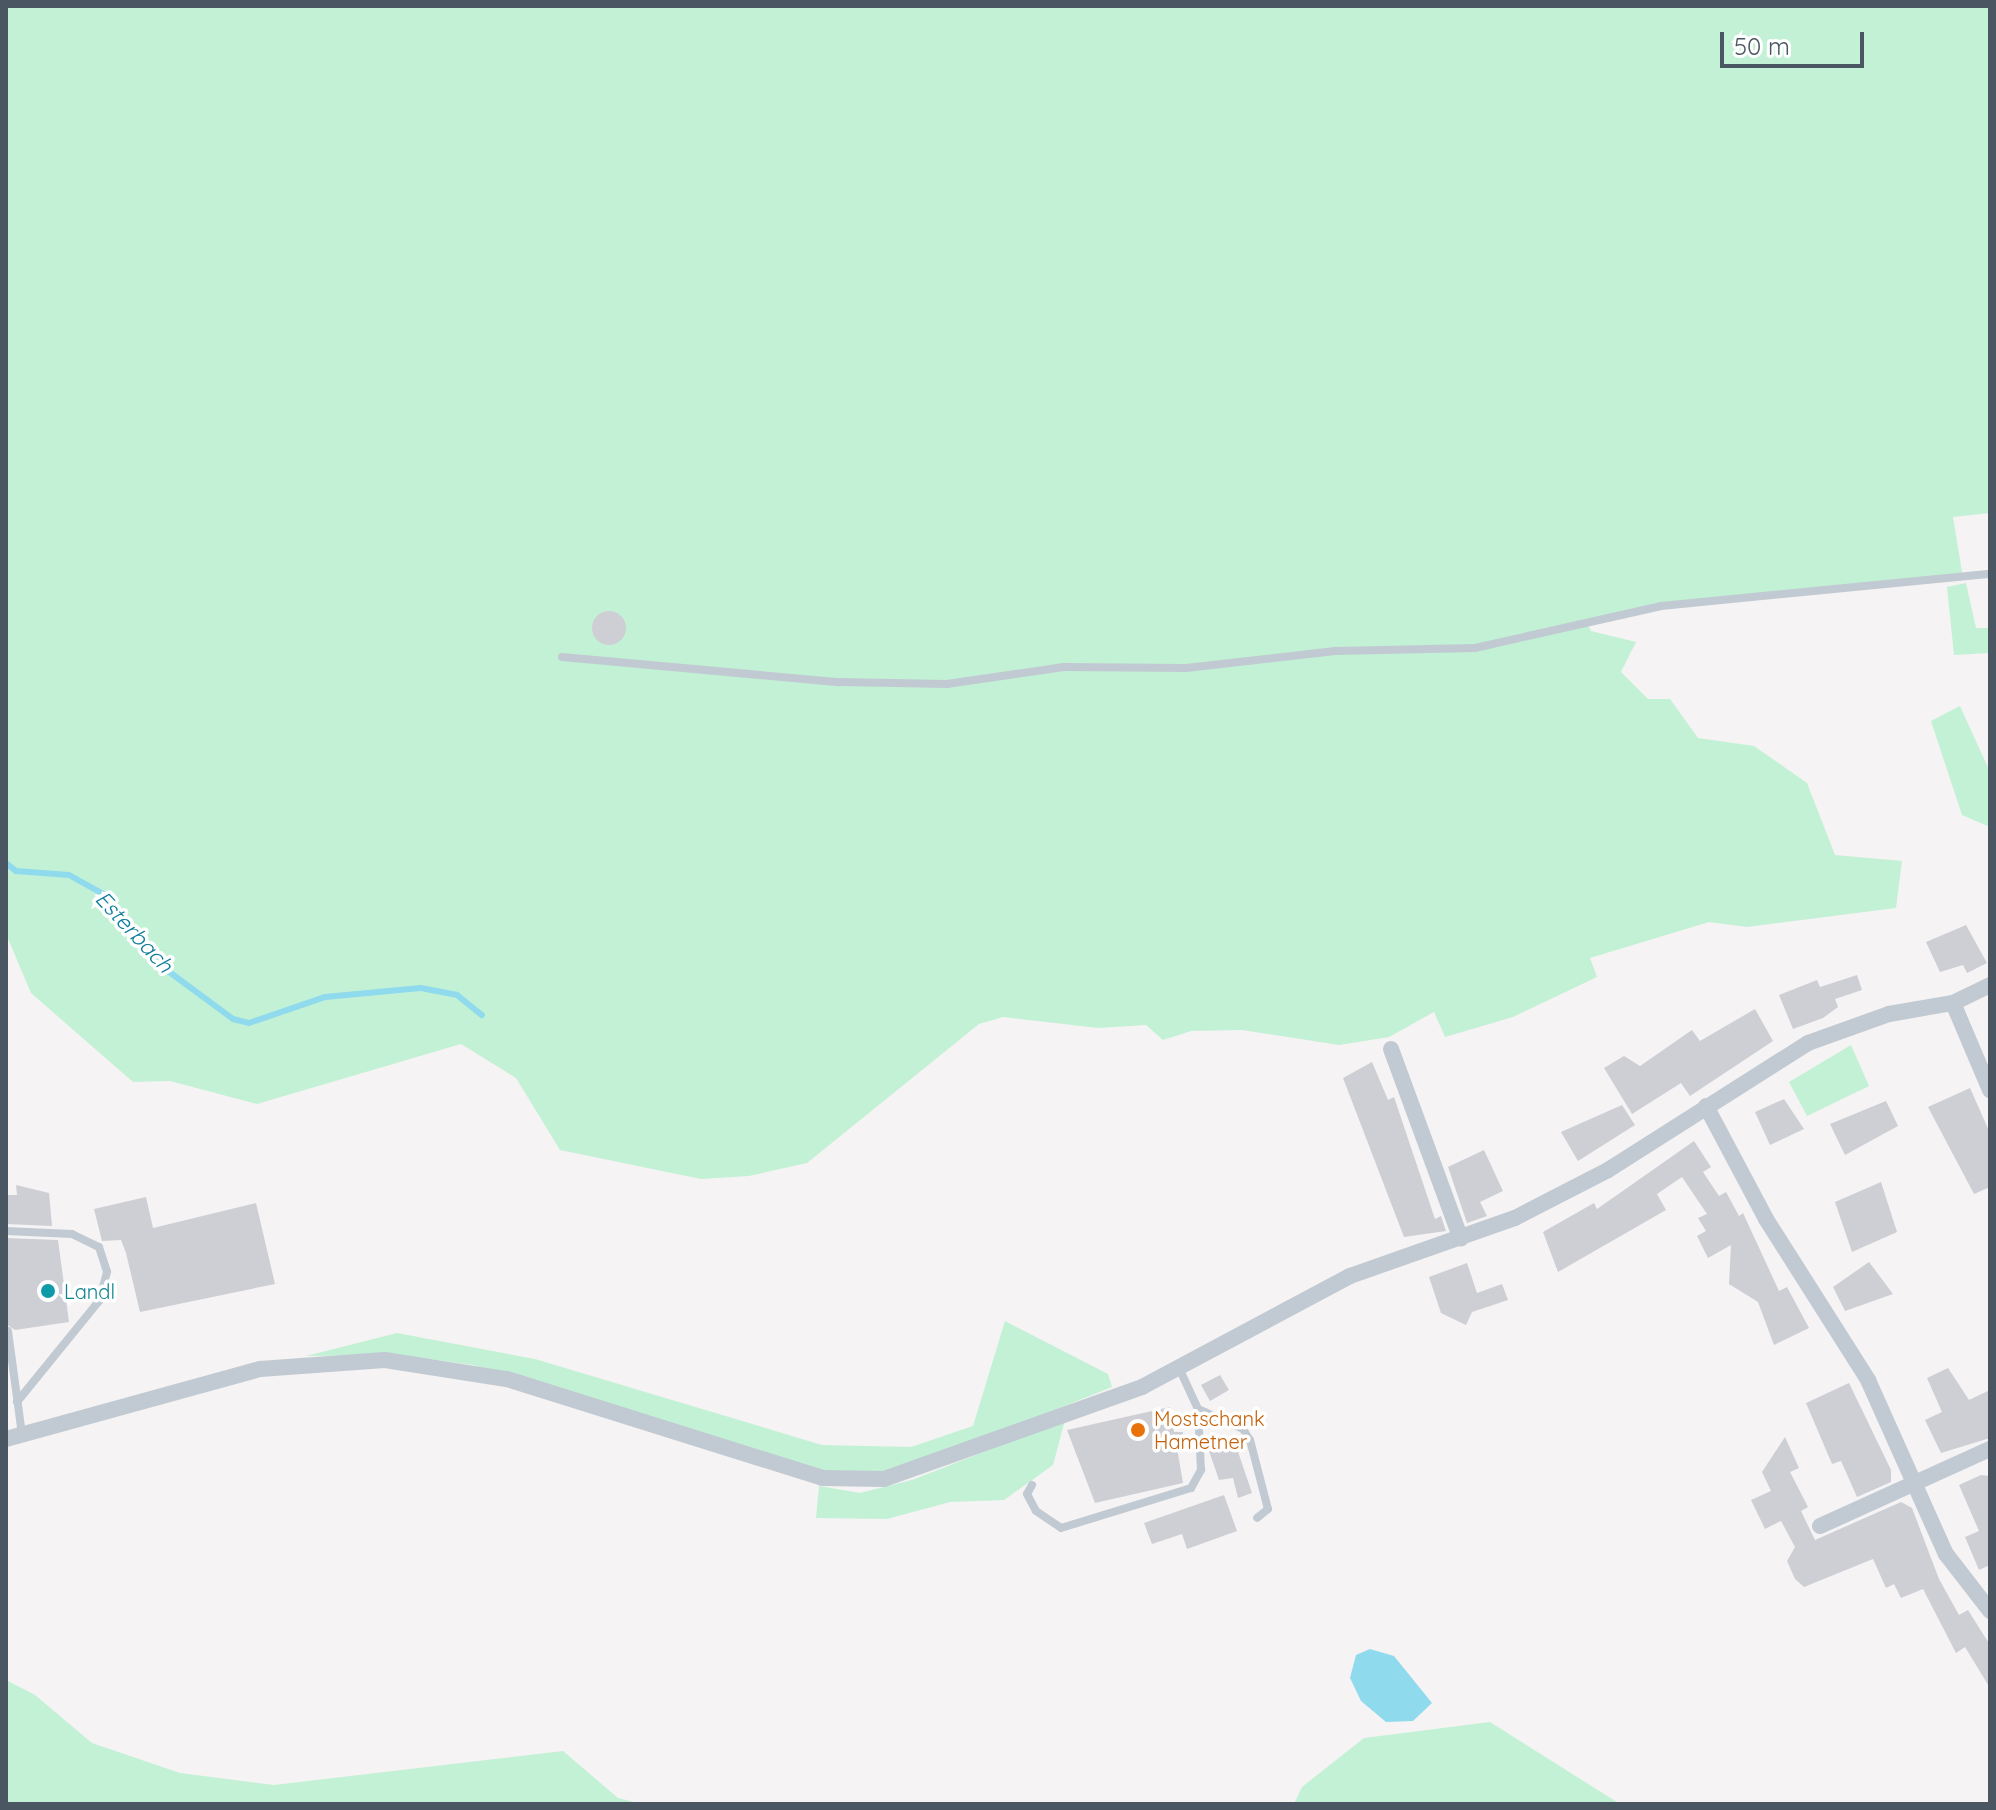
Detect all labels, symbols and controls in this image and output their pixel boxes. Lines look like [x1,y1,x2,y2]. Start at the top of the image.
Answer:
scale bar [1724,16,1868,66]
text: 50 m [1734,31,1790,61]
water label: Esterbach [90,886,178,978]
place label: Landl [64,1279,115,1303]
marker: Landl [39,1282,57,1300]
place label: Mostschank Hametner [1154,1406,1265,1453]
marker: Mostschank Hametner [1129,1421,1147,1439]

